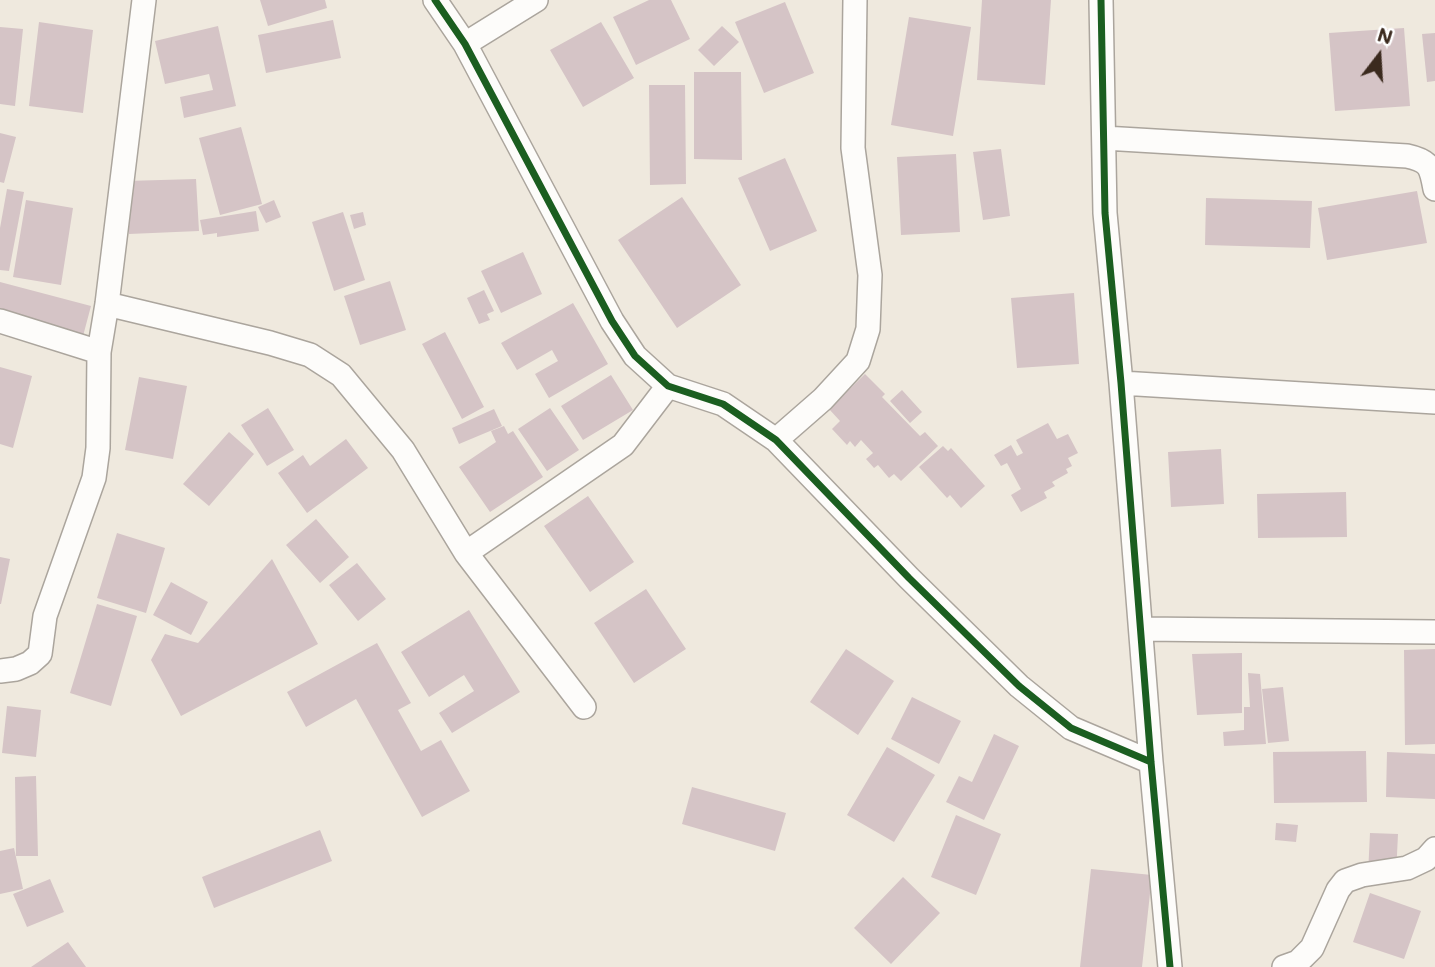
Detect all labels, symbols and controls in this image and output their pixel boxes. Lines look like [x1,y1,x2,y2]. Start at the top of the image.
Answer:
north arrow [1344,21,1414,91]
text: N [1375,21,1396,49]

